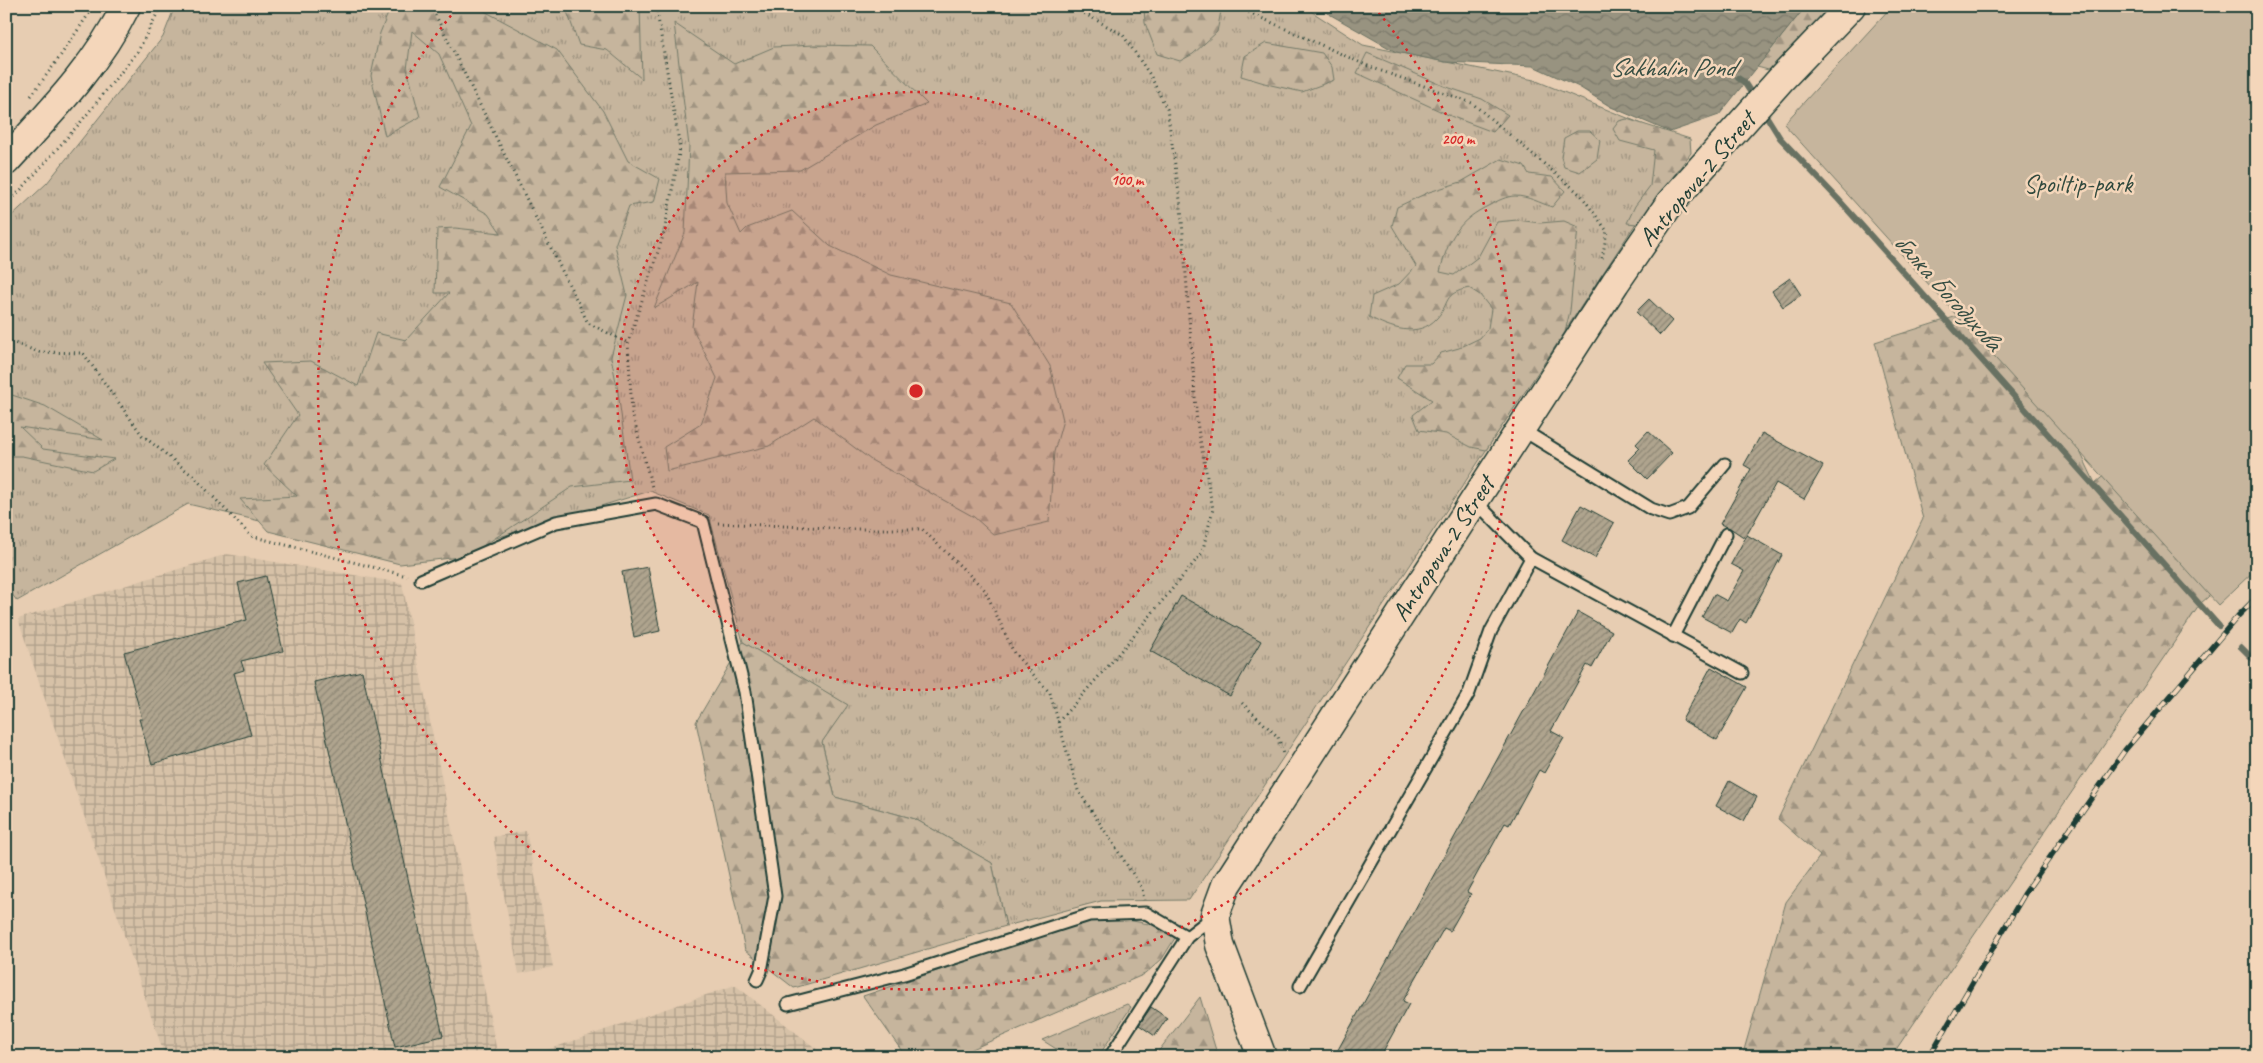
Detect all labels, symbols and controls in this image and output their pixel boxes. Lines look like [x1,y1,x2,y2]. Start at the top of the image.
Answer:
water label: Sakhalin Pond [1609,51,1742,84]
street label: Antropova-2 Street [1631,102,1765,253]
text: 200 m [1442,130,1476,149]
park label: Spoiltip-park [2024,168,2134,200]
text: 100 m [1111,171,1145,190]
water label: балка Богодухова [1887,226,2011,360]
centre of rings [907,382,925,400]
street label: Antropova-2 Street [1384,467,1504,627]

